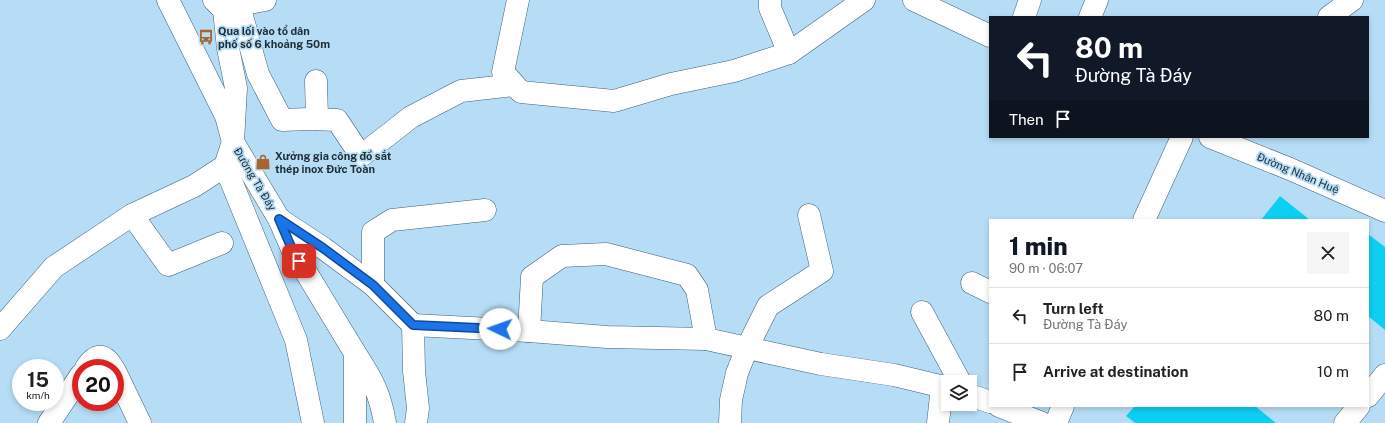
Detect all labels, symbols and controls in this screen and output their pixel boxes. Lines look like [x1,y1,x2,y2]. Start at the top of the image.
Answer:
place label: Qua lối vào tổ dân phố số 6 khoảng 50m [218,24,330,50]
bus stop icon: Qua lối vào tổ dân phố số 6 khoảng 50m [197,28,215,46]
text: 80 m [1075,31,1143,64]
icon: left [1009,32,1061,84]
text: Đường Tà Đáy [1075,65,1192,86]
icon: arrive [1052,108,1074,130]
text: Then [1009,111,1044,128]
street label: Đường Tà Đáy [231,145,279,213]
place label: Xưởng gia công đồ sắt thép inox Đức Toàn [275,150,392,175]
street label: Đường Nhân Huệ [1255,150,1341,196]
shop icon: Xưởng gia công đồ sắt thép inox Đức Toàn [254,153,272,171]
text: 1 min [1009,232,1068,260]
button: close [1307,232,1349,274]
pin [282,244,316,278]
icon: arrive [288,250,310,272]
text: 90 m · 06:07 [1009,261,1083,276]
text: Turn left [1043,300,1104,317]
icon: left [1009,305,1031,327]
text: 80 m [1314,307,1349,324]
position arrow [479,308,521,350]
text: Đường Tà Đáy [1043,317,1127,332]
speed limit sign: 20 [72,359,124,411]
icon: arrive [1009,361,1031,383]
text: Arrive at destination [1043,363,1188,380]
text: 10 m [1317,363,1349,380]
text: 15 [27,368,49,392]
map controls [941,375,977,411]
button: layers [941,375,977,411]
text: km/h [26,389,50,401]

